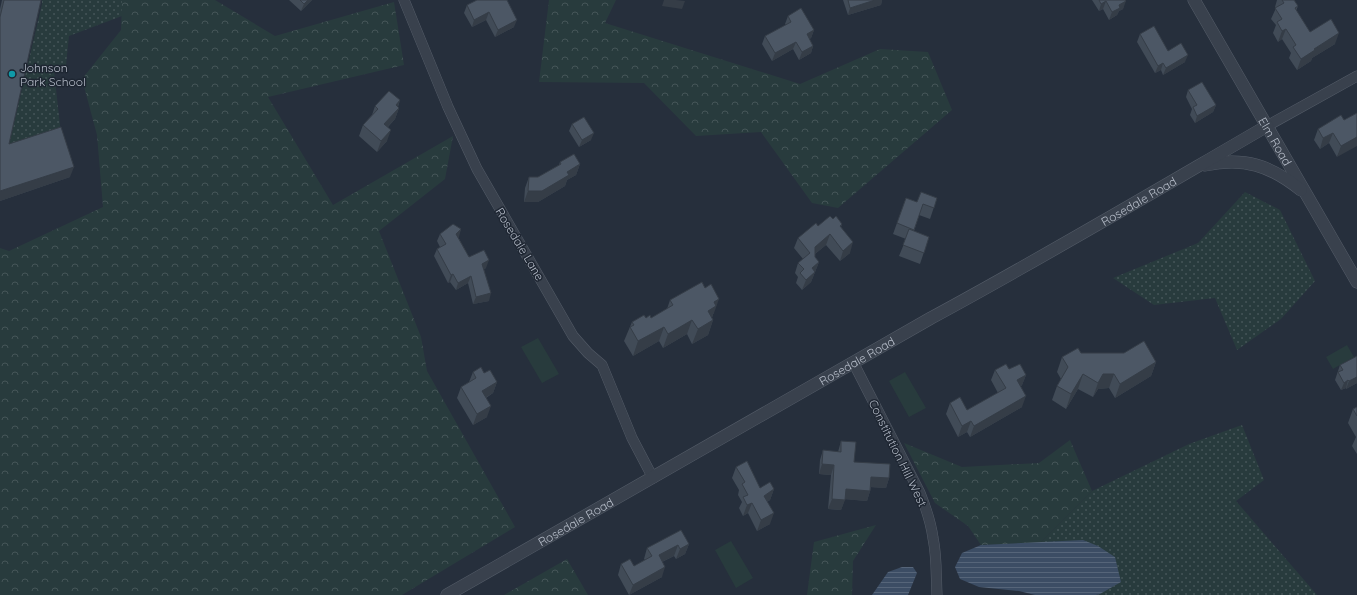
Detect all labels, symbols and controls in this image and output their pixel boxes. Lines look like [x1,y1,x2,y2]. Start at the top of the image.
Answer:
place label: Johnson Park School [20,60,86,89]
marker: Johnson Park School [7,69,17,79]
street label: Elm Road [1256,114,1295,168]
street label: Rosedale Road [1098,173,1179,229]
street label: Rosedale Lane [492,205,548,283]
street label: Rosedale Road [816,333,897,388]
street label: Constitution Hill West [866,397,930,509]
street label: Rosedale Road [535,494,616,549]

